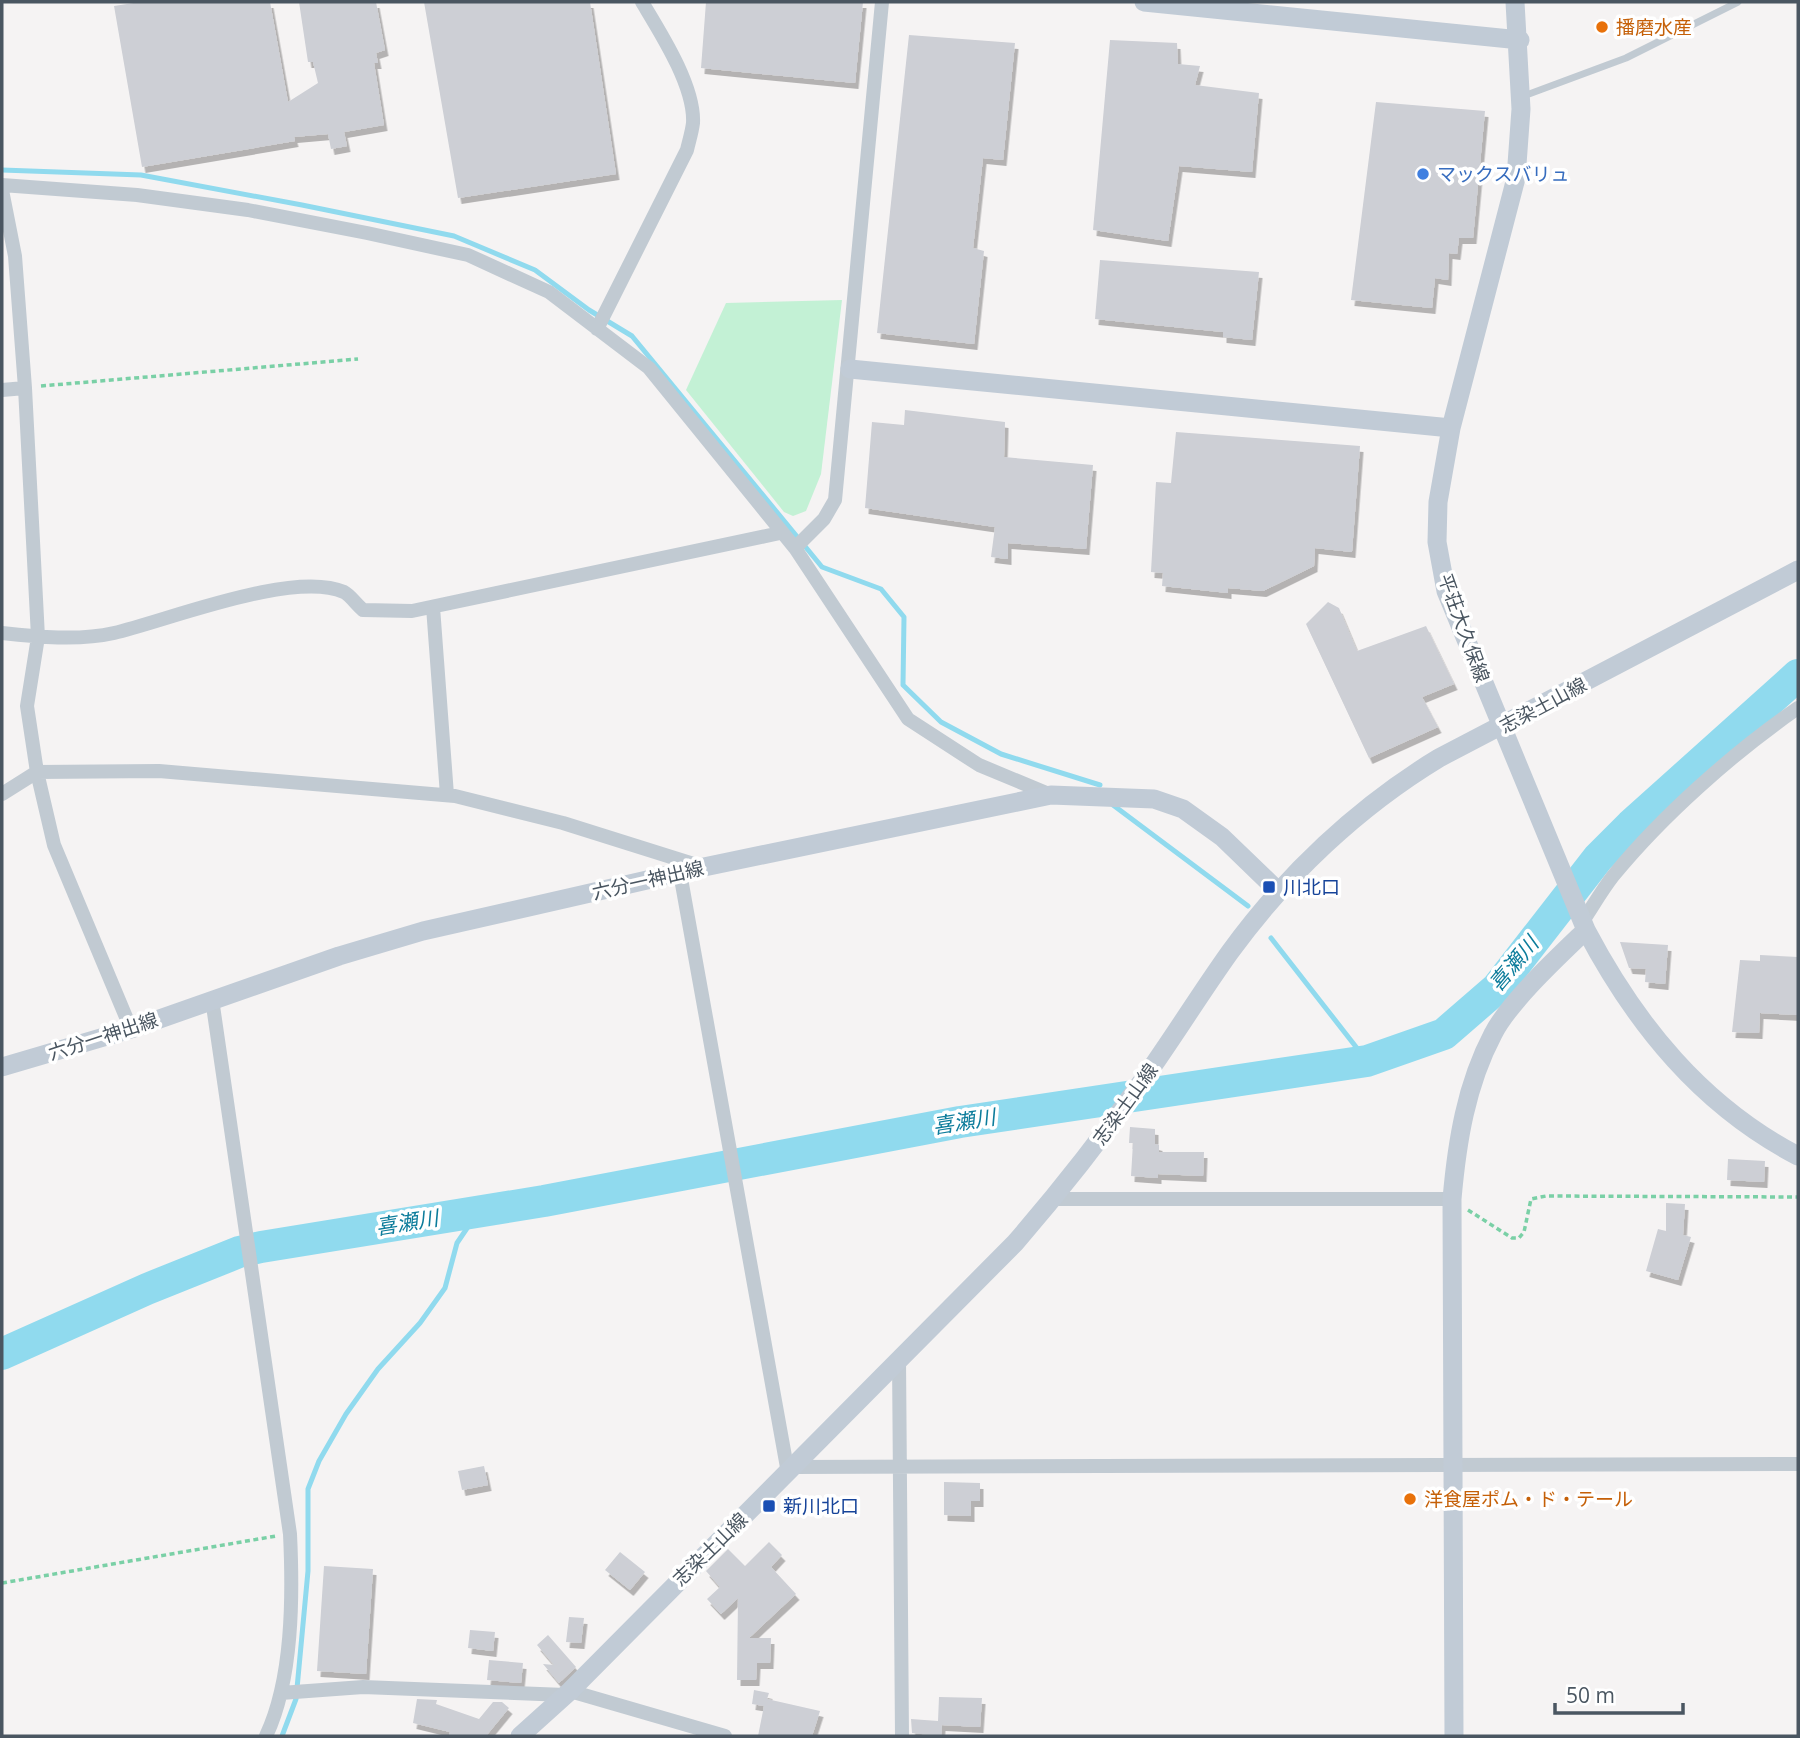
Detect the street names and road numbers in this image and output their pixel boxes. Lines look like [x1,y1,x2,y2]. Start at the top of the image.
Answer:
street label: 平荘大久保線 [1432,570,1496,686]
street label: 志染土山線 [1495,671,1591,739]
street label: 六分一神出線 [590,855,706,905]
street label: 六分一神出線 [45,1006,161,1066]
street label: 志染土山線 [1087,1058,1163,1150]
street label: 志染土山線 [667,1507,753,1591]

